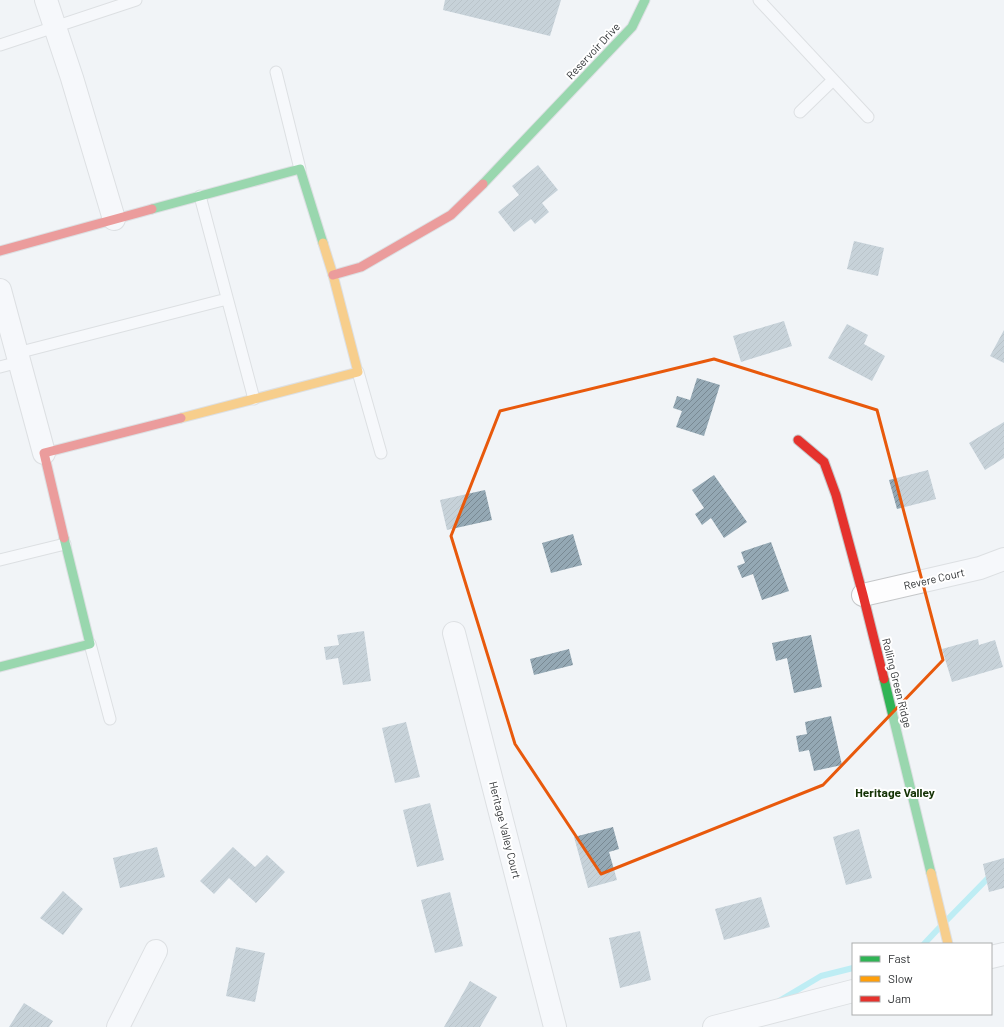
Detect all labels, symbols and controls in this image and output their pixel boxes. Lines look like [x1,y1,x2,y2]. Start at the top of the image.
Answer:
street label: Reservoir Drive [563,20,622,82]
street label: Revere Court [902,565,966,592]
street label: Rolling Green Ridge [880,636,915,729]
street label: Heritage Valley Court [487,780,524,880]
district label: Heritage Valley [855,785,935,799]
legend [852,943,992,1015]
text: Fast [888,951,911,965]
text: Slow [888,971,913,985]
text: Jam [888,991,911,1005]

